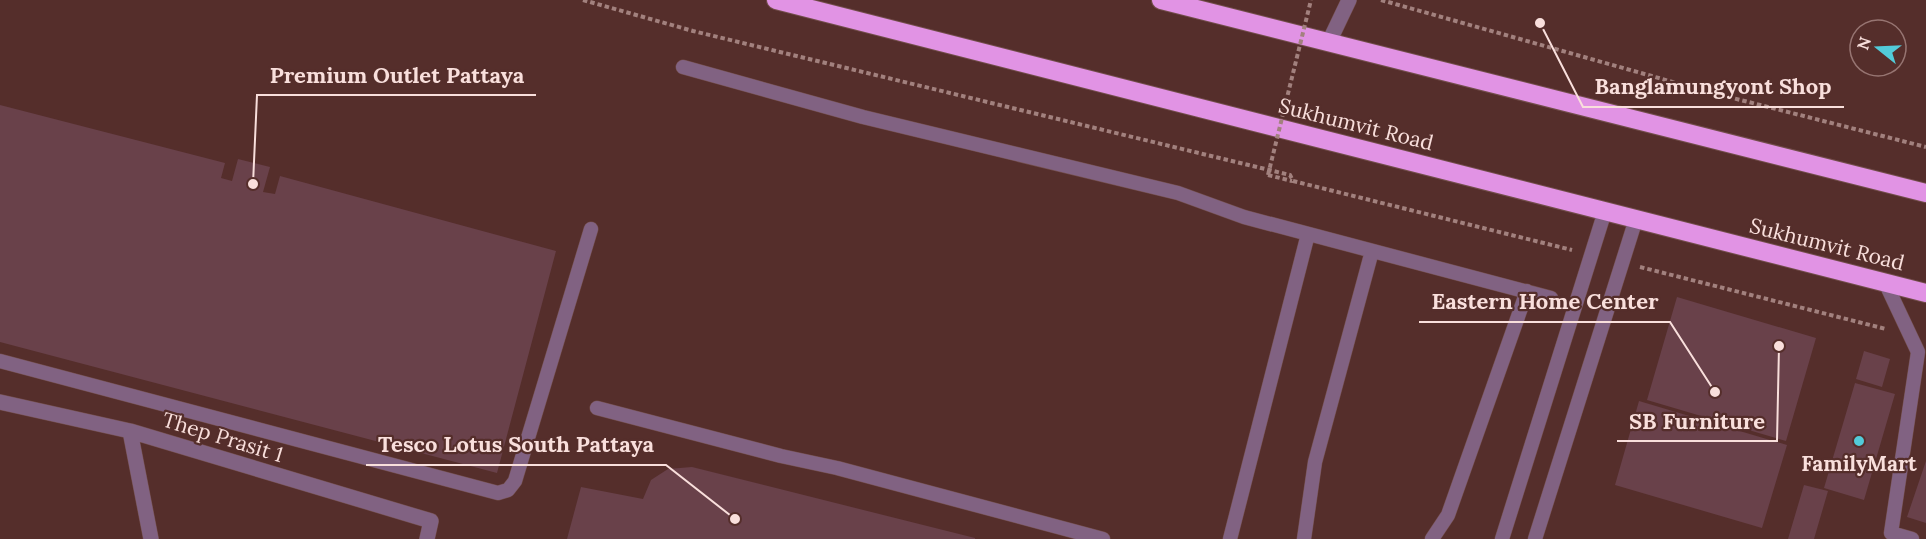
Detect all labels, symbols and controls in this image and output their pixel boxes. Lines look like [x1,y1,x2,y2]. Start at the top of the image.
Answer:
north arrow [1848,18,1908,78]
text: N [1852,34,1875,52]
callout: Premium Outlet Pattaya [257,55,536,95]
text: Premium Outlet Pattaya [270,61,525,89]
callout: Banglamungyont Shop [1583,67,1844,107]
text: Banglamungyont Shop [1595,72,1831,100]
street label: Sukhumvit Road [1276,92,1436,156]
street label: Sukhumvit Road [1747,212,1907,276]
callout: Eastern Home Center [1419,282,1670,322]
text: Eastern Home Center [1431,287,1659,315]
callout: SB Furniture [1617,401,1777,441]
street label: Thep Prasit 1 [159,406,287,468]
text: SB Furniture [1629,407,1765,435]
callout: Tesco Lotus South Pattaya [366,425,666,465]
text: Tesco Lotus South Pattaya [378,430,655,458]
marker: FamilyMart [1852,434,1866,448]
place label: FamilyMart [1801,450,1917,477]

